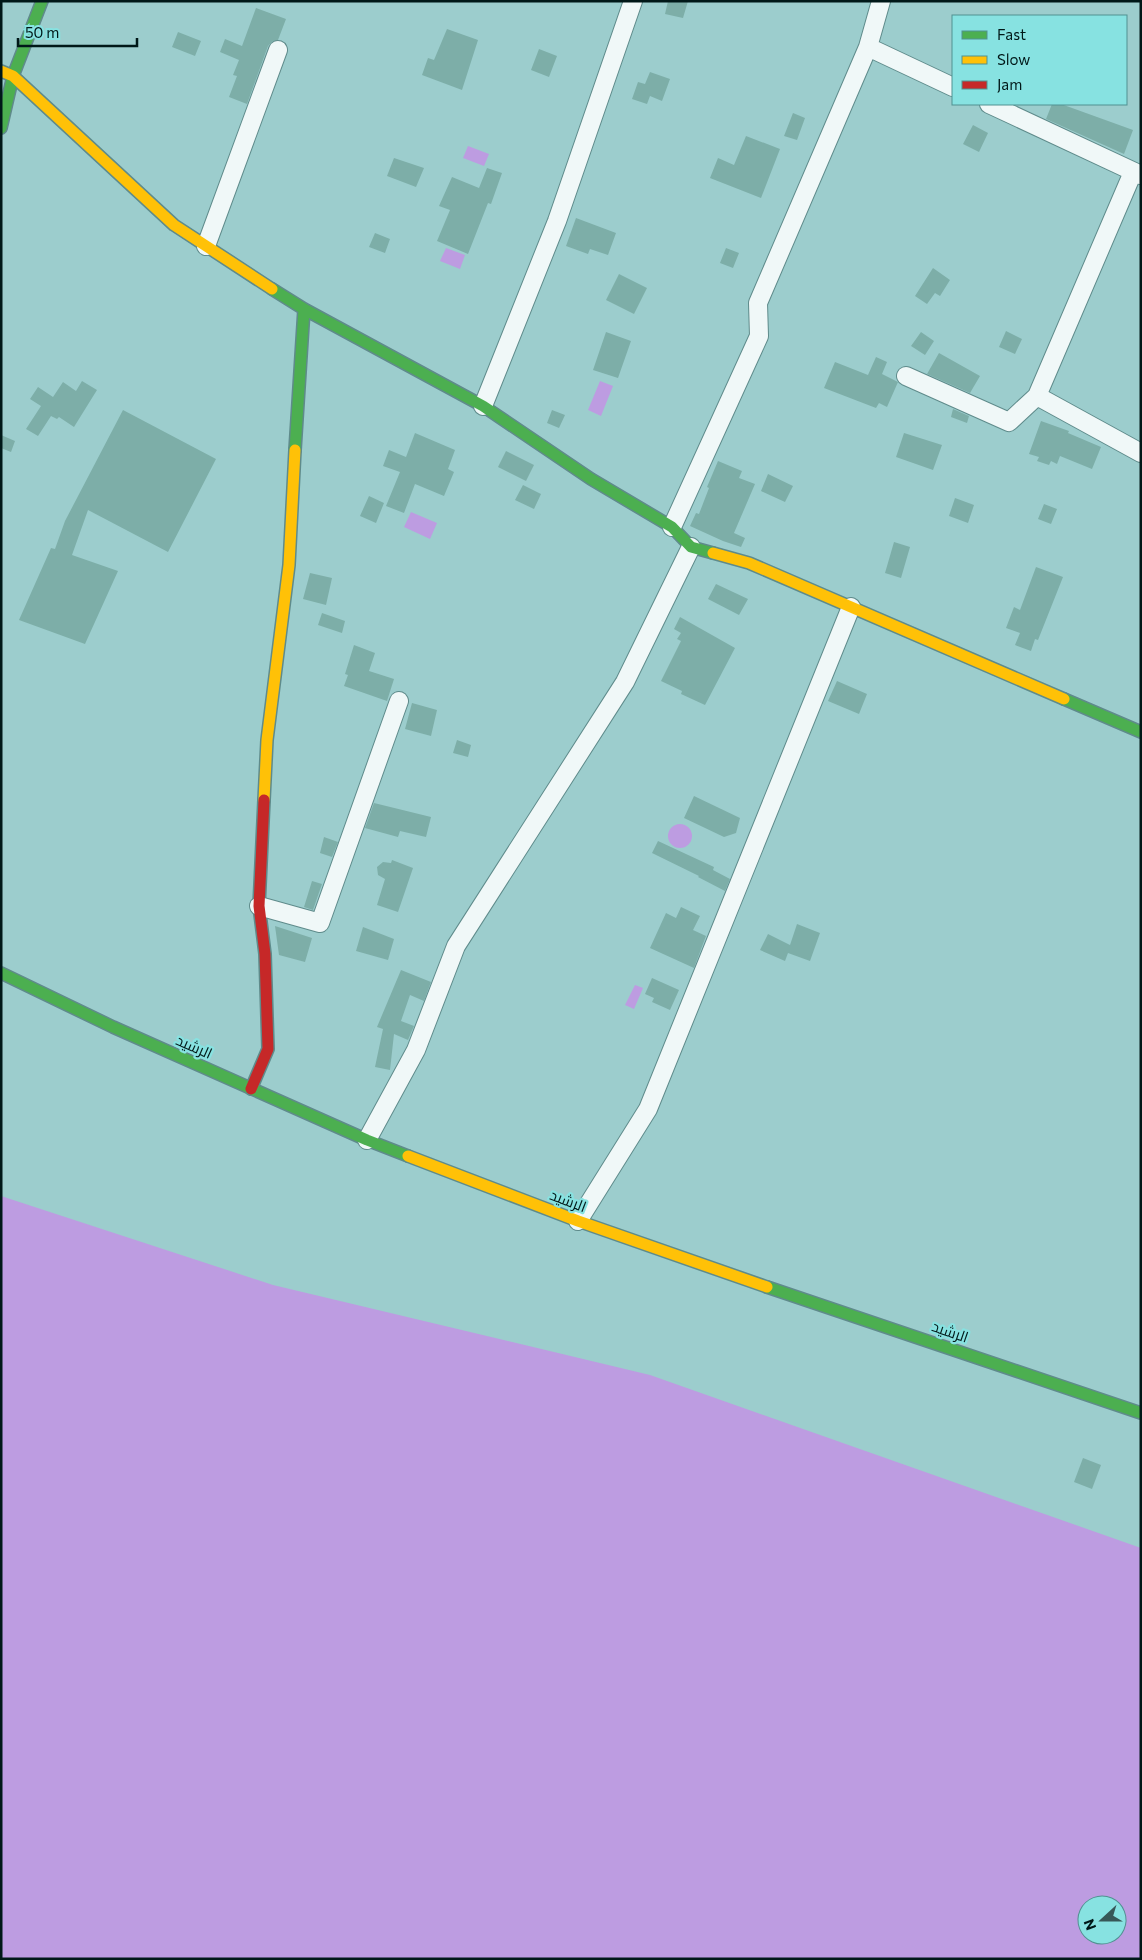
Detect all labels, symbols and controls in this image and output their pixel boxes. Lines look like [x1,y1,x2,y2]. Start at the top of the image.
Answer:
scale bar [18,15,136,47]
legend [952,15,1127,105]
text: 50 m [25,23,59,41]
text: Fast [997,25,1026,43]
text: Slow [997,50,1030,68]
text: Jam [997,75,1022,93]
street label: الرشيد [173,1030,215,1063]
street label: الرشيد [547,1185,589,1216]
street label: الرشيد [929,1316,971,1347]
north arrow [1077,1895,1127,1945]
text: N [1080,1917,1099,1933]

